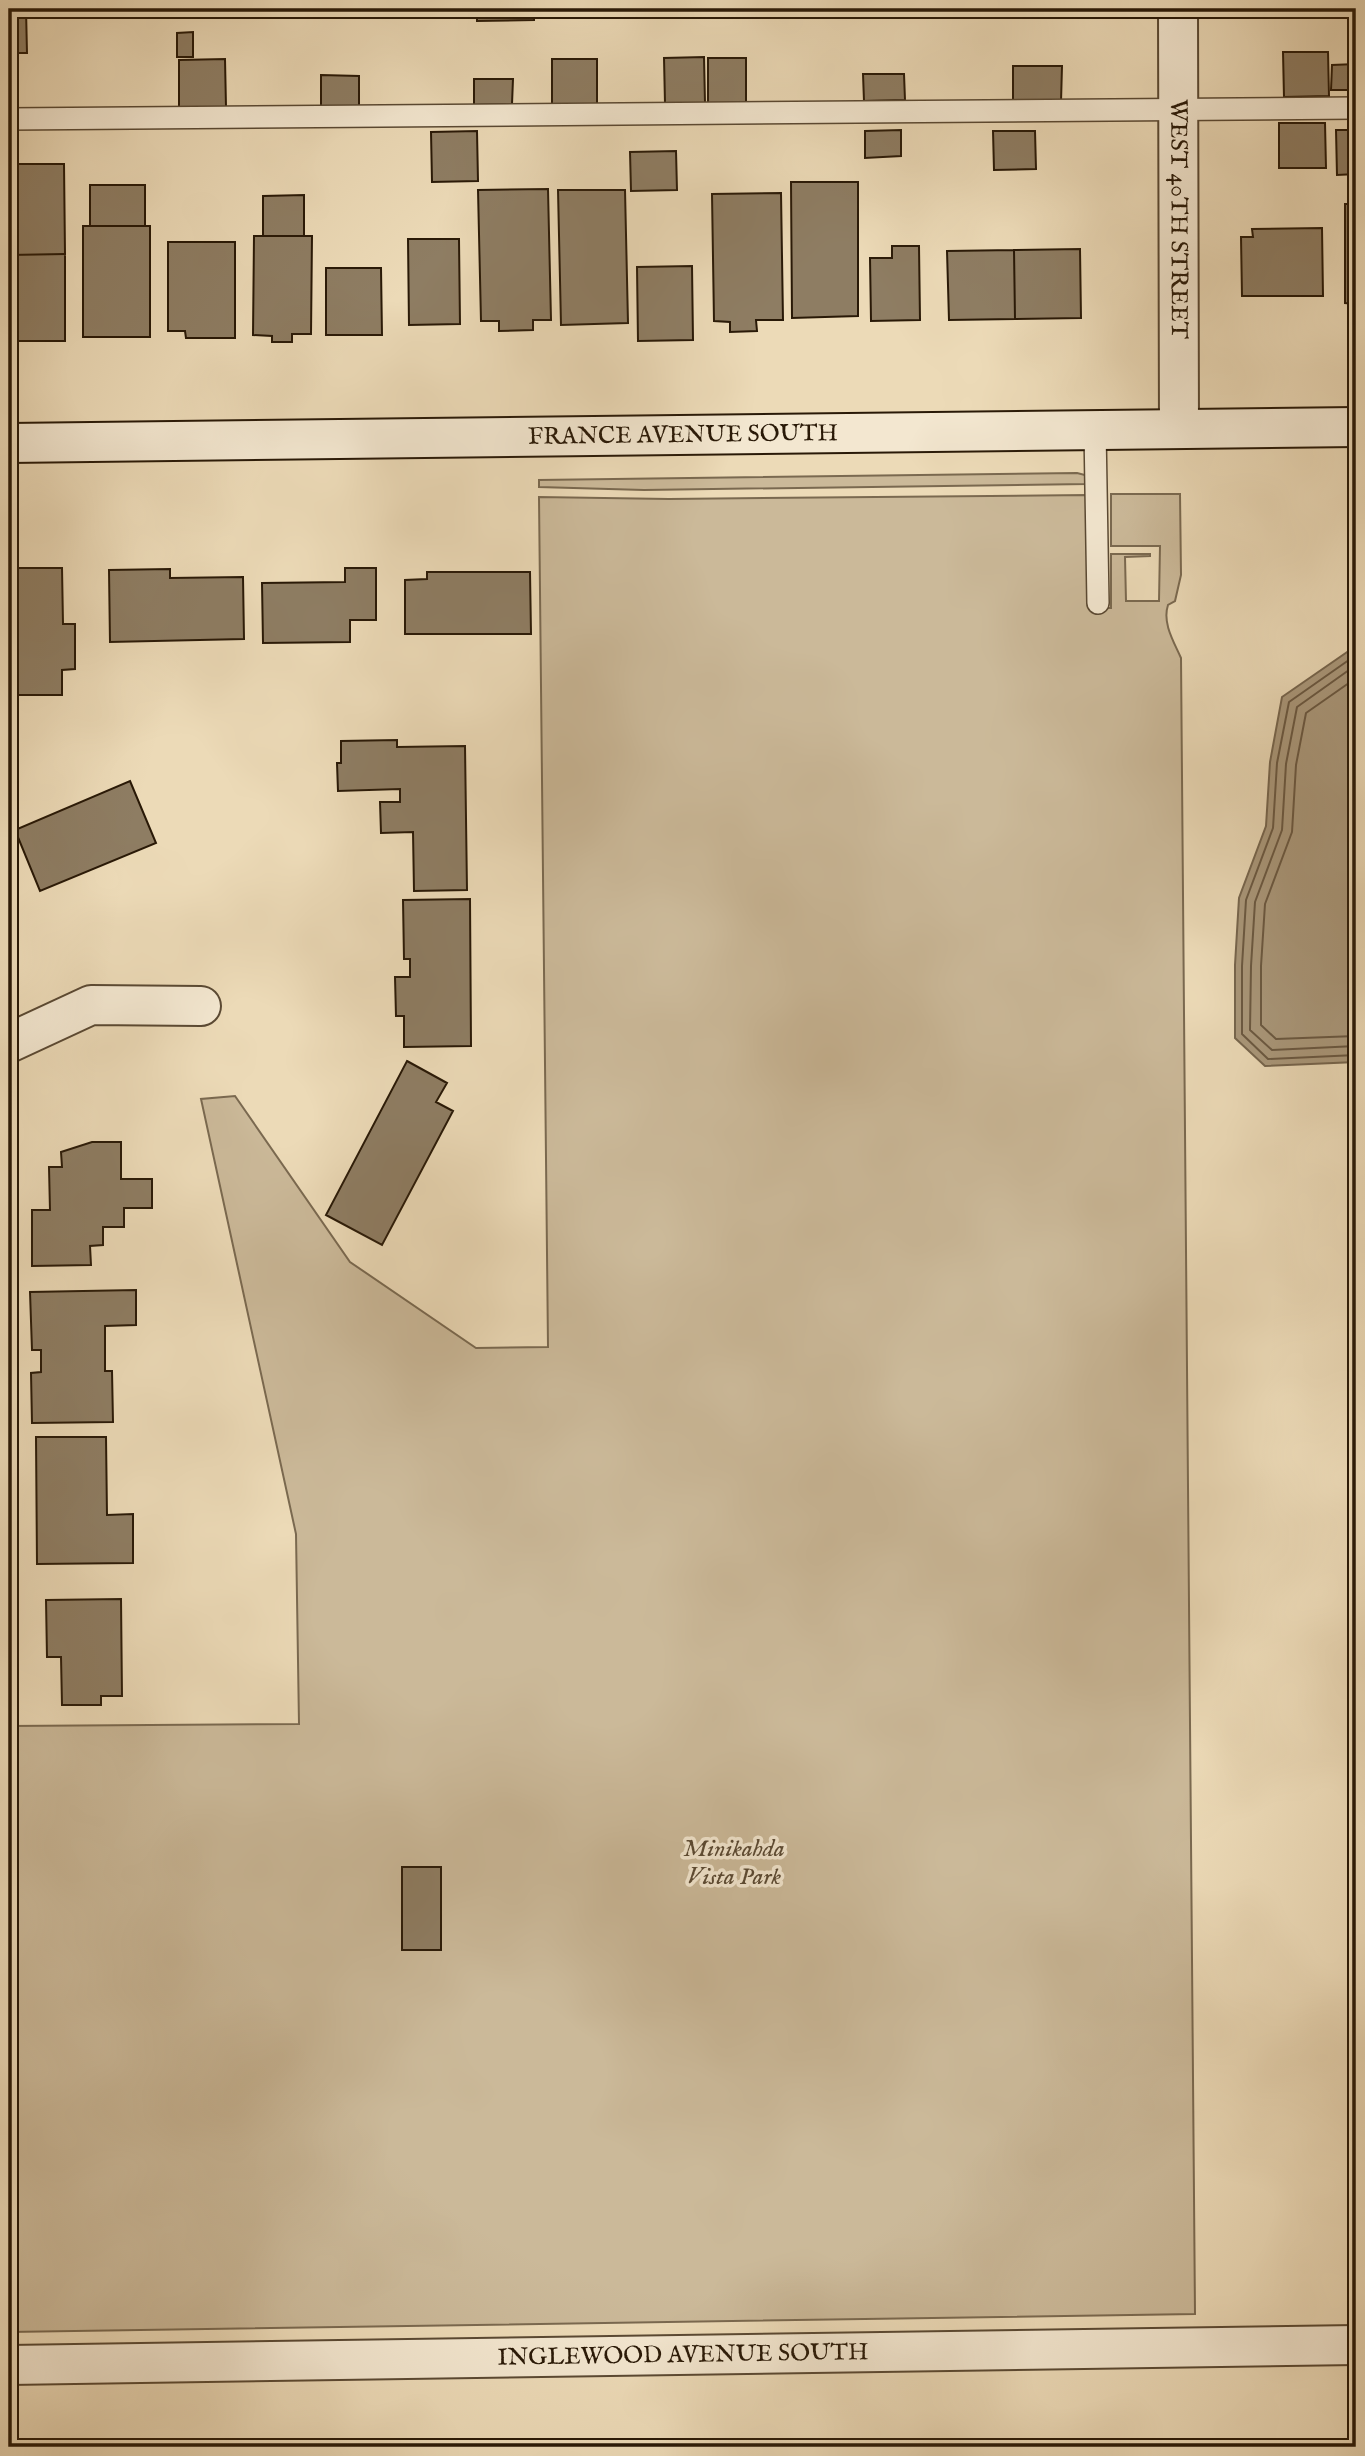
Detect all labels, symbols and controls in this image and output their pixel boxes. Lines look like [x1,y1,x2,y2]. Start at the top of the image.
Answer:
street label: WEST 40TH STREET [1163,99,1194,340]
street label: FRANCE AVENUE SOUTH [528,418,838,452]
park label: Minikahda Vista Park [683,1834,785,1893]
street label: INGLEWOOD AVENUE SOUTH [497,2337,869,2373]

